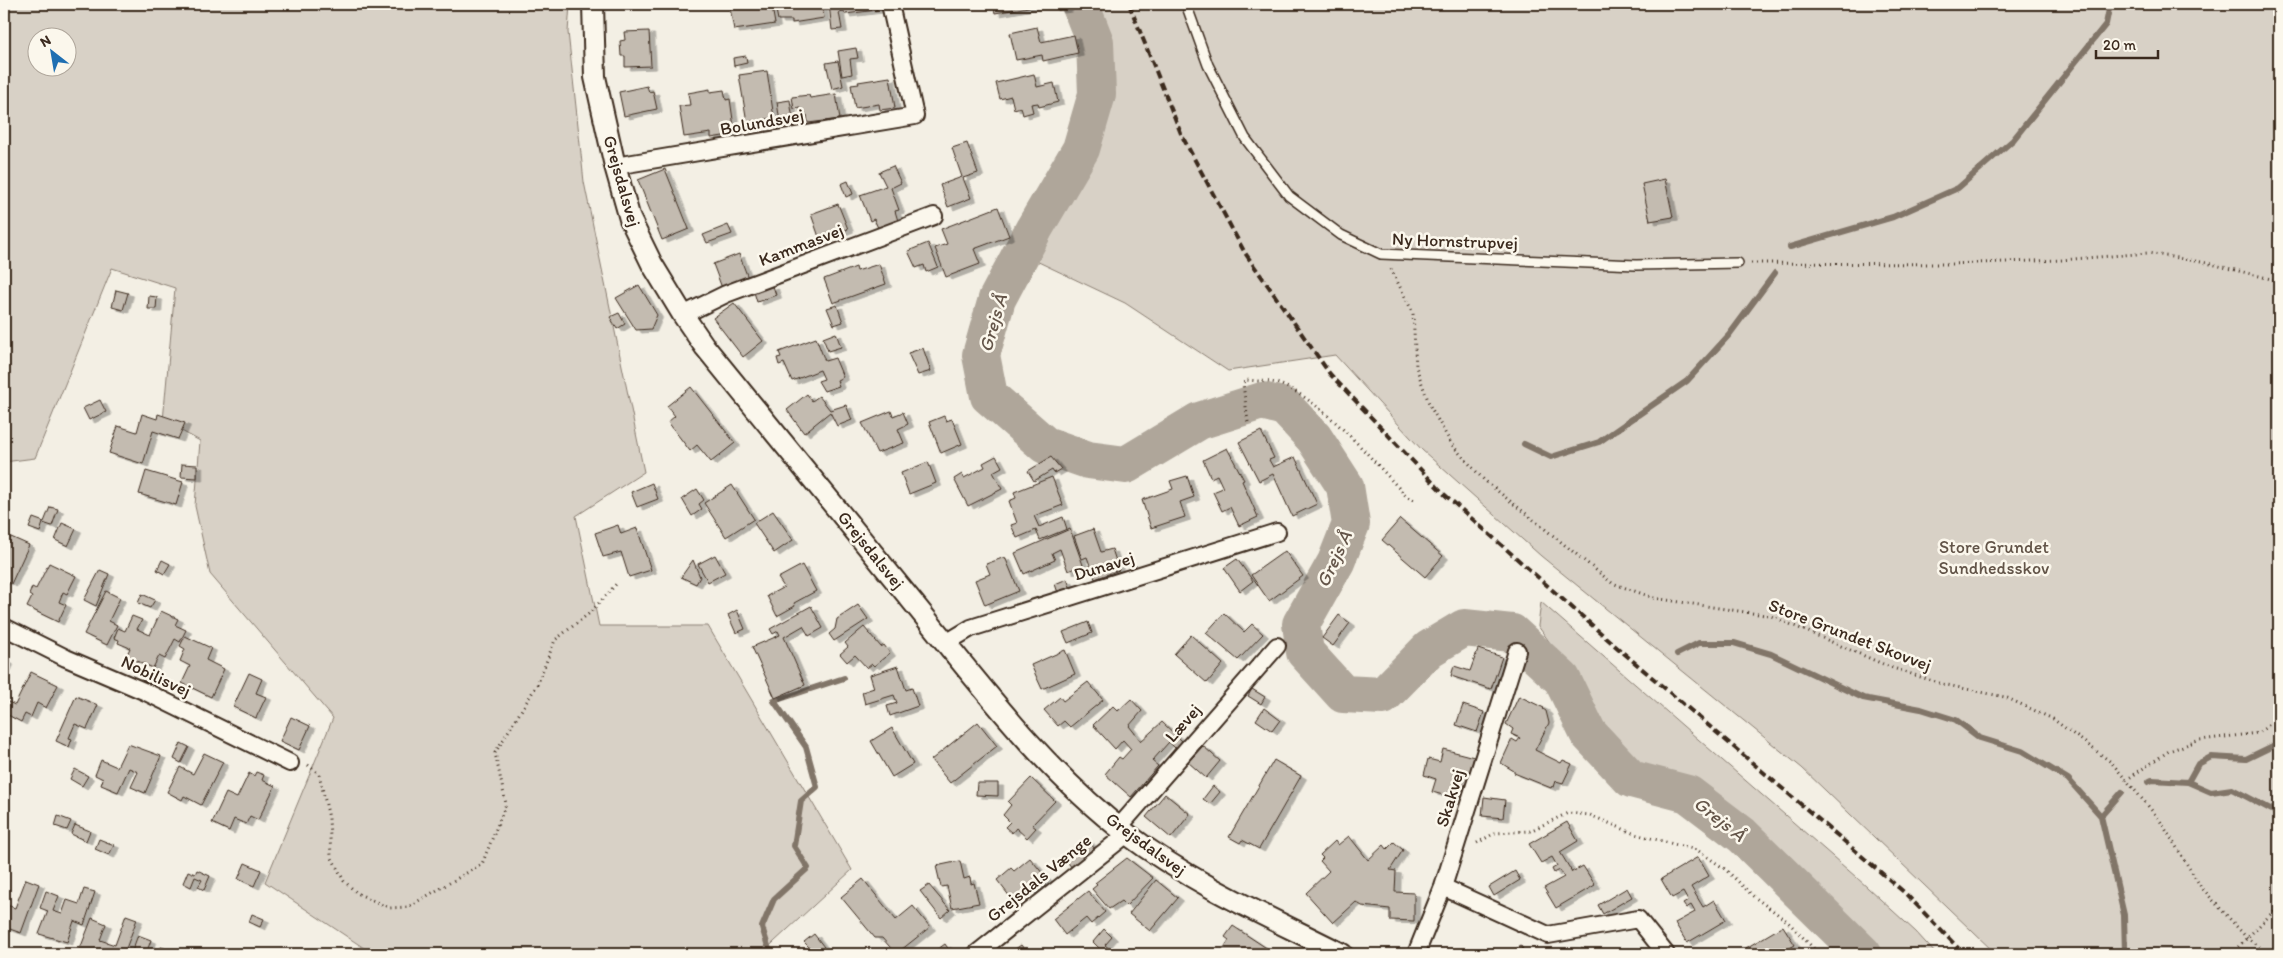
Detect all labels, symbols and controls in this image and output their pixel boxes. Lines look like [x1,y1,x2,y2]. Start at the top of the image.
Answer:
north arrow [28,28,78,78]
scale bar [2096,28,2158,60]
text: N [37,32,54,51]
text: 20 m [2103,36,2137,54]
street label: Bolundsvej [718,104,806,140]
street label: Grejsdalsvej [598,133,646,229]
street label: Kammasvej [756,219,846,271]
street label: Ny Hornstrupvej [1392,228,1518,254]
water label: Grejs Å [974,290,1012,355]
street label: Grejsdalsvej [833,506,909,594]
water label: Grejs Å [1311,526,1357,591]
park label: Store Grundet Sundhedsskov [1939,536,2050,579]
street label: Dunavej [1071,546,1137,586]
street label: Store Grundet Skovvej [1765,594,1935,676]
street label: Nobilisvej [118,650,194,702]
street label: Lævej [1160,699,1206,747]
street label: Skakvej [1431,766,1469,830]
water label: Grejs Å [1690,792,1751,847]
street label: Grejsdalsvej [1101,807,1191,881]
street label: Grejsdals Vænge [982,829,1096,927]

